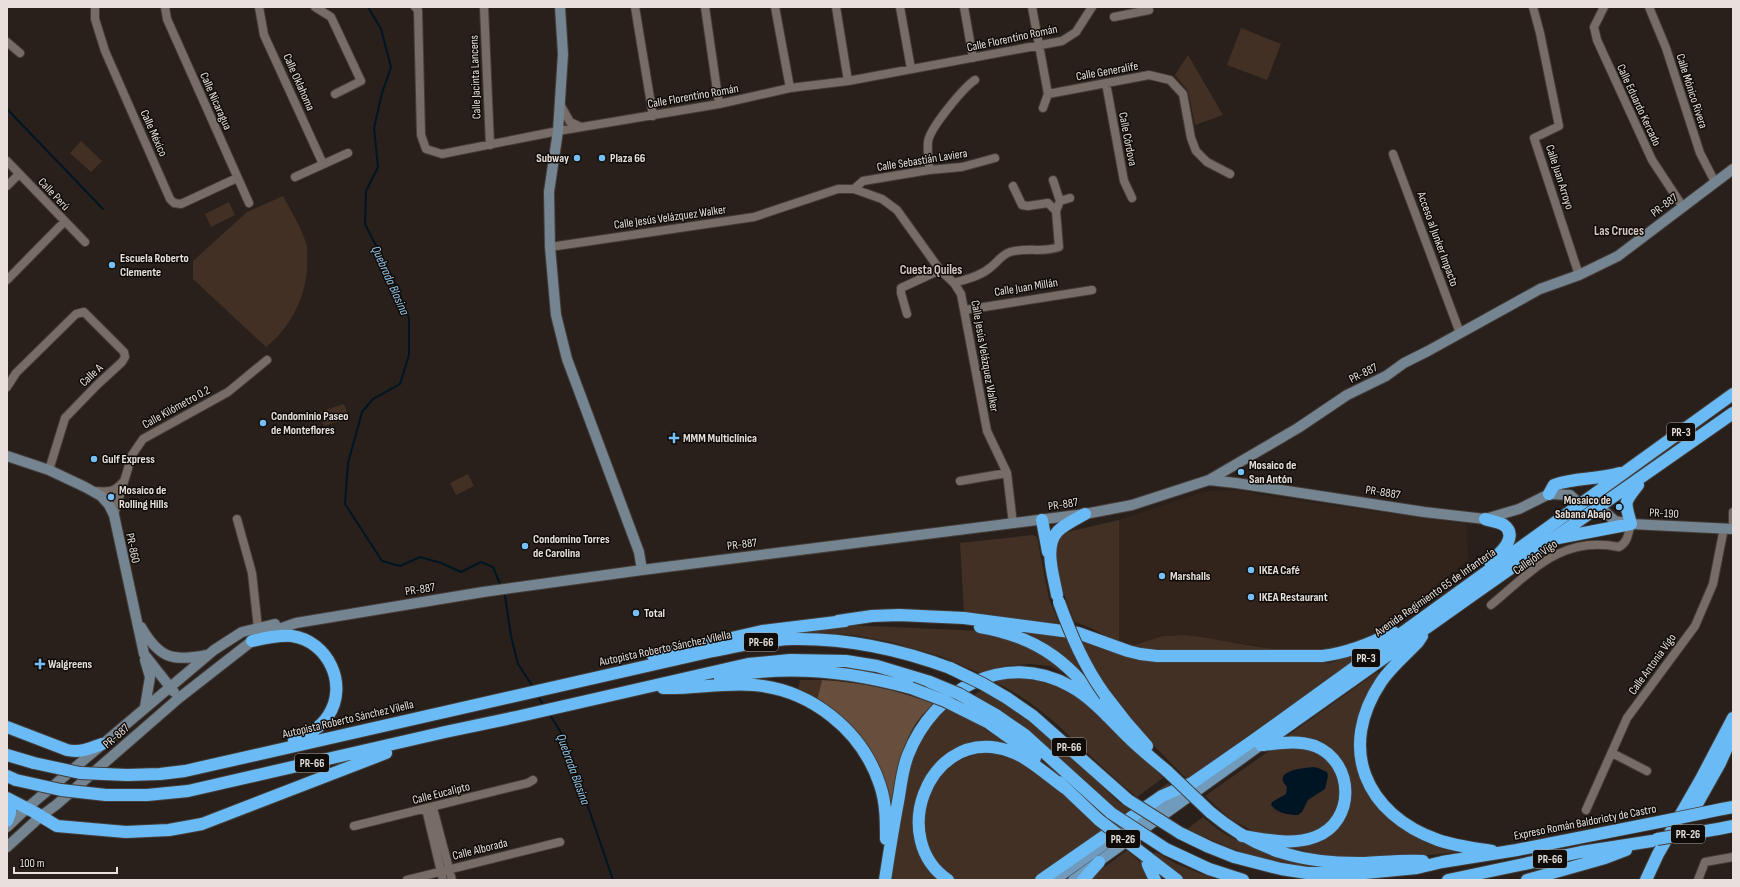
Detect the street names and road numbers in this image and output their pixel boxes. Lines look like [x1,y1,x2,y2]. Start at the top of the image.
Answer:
street label: Calle Florentino Román [965,22,1059,55]
street label: Calle Jacinta Lancens [467,35,484,119]
street label: Calle Oklahoma [279,51,318,114]
street label: Calle Mónico Rivera [1672,52,1711,131]
street label: Calle Generalife [1075,59,1139,84]
street label: Calle Eduardo Kercado [1613,62,1664,149]
street label: Calle Nicaragua [196,70,235,133]
street label: Calle Florentino Román [646,81,740,112]
street label: Calle México [137,107,171,159]
street label: Calle Córdova [1115,111,1140,168]
street label: Calle Juan Arroyo [1542,143,1577,211]
street label: Calle Sebastián Laviera [876,146,969,175]
street label: Calle Perú [35,175,73,214]
street label: Acceso al Junker Impacto [1413,189,1462,289]
street label: PR-887 [1648,190,1681,220]
street label: Calle Jesús Velázquez Walker [613,202,728,233]
street label: Calle Juan Millán [993,275,1059,300]
street label: Calle Jesús Velázquez Walker [967,299,1002,414]
street label: Calle A [77,360,107,390]
street label: PR-887 [1346,360,1380,387]
street label: Calle Kilómetro 0.2 [140,383,213,432]
road number: PR-3 [1667,423,1695,441]
street label: PR-8887 [1364,482,1402,503]
street label: PR-887 [1047,495,1079,514]
street label: PR-190 [1649,505,1679,522]
street label: PR-860 [122,532,143,565]
street label: PR-887 [726,535,758,554]
street label: Callejón Vigo [1510,537,1561,578]
street label: Avenida Regimiento 65 de Infantería [1371,545,1499,640]
street label: PR-887 [404,580,436,599]
street label: Autopista Roberto Sánchez Vilella [597,627,733,670]
street label: Calle Antonia Vigo [1625,631,1680,698]
road number: PR-66 [744,633,778,651]
road number: PR-3 [1352,649,1380,667]
street label: Autopista Roberto Sánchez Vilella [280,697,416,742]
street label: PR-887 [100,721,133,752]
road number: PR-66 [1052,738,1086,756]
road number: PR-66 [295,754,329,772]
street label: Calle Eucalipto [411,779,472,808]
street label: Expreso Román Baldorioty de Castro [1513,801,1658,844]
road number: PR-26 [1671,825,1705,843]
road number: PR-26 [1106,830,1140,848]
street label: Calle Alborada [451,835,510,864]
road number: PR-66 [1533,850,1567,868]

